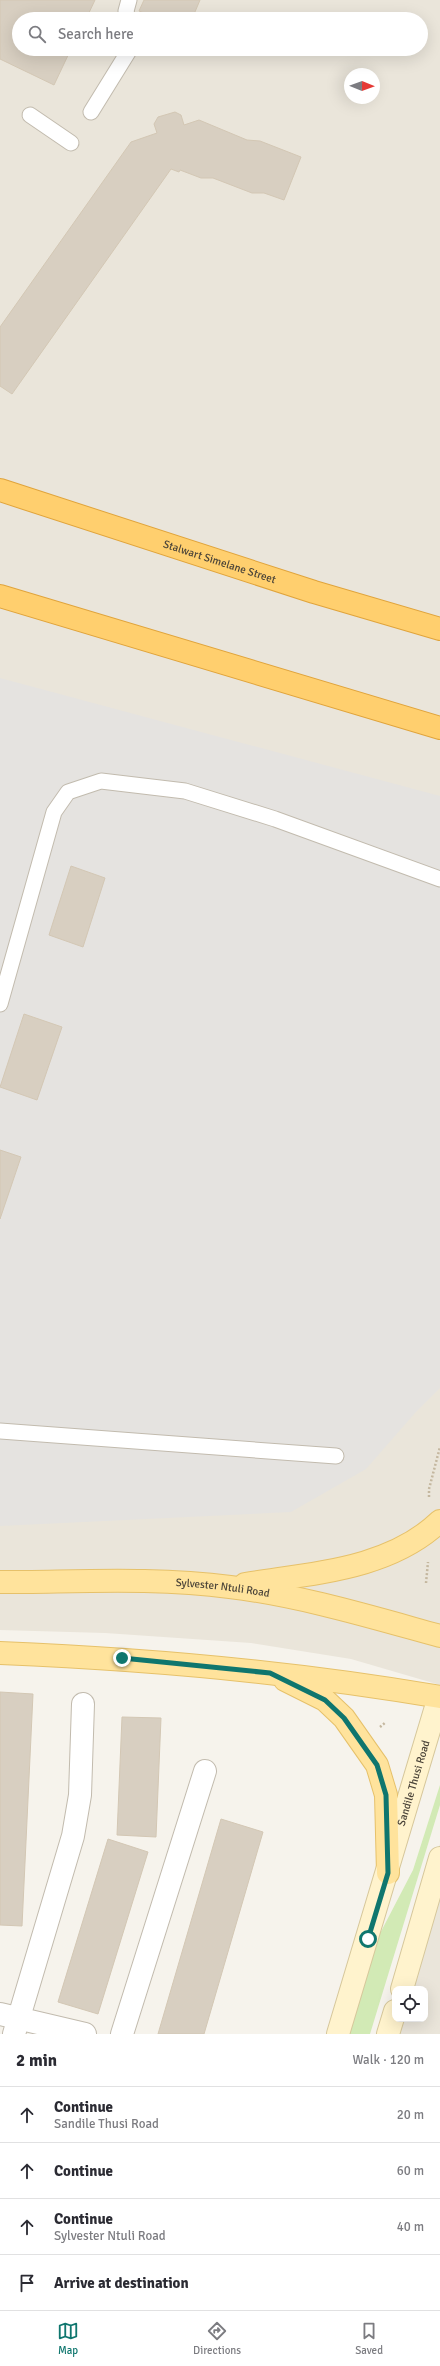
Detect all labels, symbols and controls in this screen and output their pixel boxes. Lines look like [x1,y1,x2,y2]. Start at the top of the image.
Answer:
search box [12,12,428,56]
icon: search [26,23,48,45]
text: Search here [58,25,134,43]
north arrow [344,68,380,104]
street label: Stalwart Simelane Street [162,537,278,586]
street label: Sylvester Ntuli Road [175,1576,271,1600]
route end [113,1649,131,1667]
street label: Sandile Thusi Road [395,1739,433,1828]
route start [359,1930,377,1948]
map controls [392,1986,428,2022]
button: locate [392,1986,428,2022]
text: 2 min [16,2050,57,2071]
text: Walk · 120 m [353,2052,424,2068]
text: Continue [54,2098,113,2116]
icon: ahead [16,2104,38,2126]
text: 20 m [397,2107,424,2123]
text: Sandile Thusi Road [54,2116,159,2132]
icon: ahead [16,2160,38,2182]
text: Continue [54,2162,113,2180]
text: 60 m [397,2163,424,2179]
text: Continue [54,2210,113,2228]
icon: ahead [16,2216,38,2238]
text: 40 m [397,2219,424,2235]
text: Sylvester Ntuli Road [54,2228,166,2244]
icon: arrive [16,2272,38,2294]
text: Arrive at destination [54,2274,189,2292]
tab: Map [57,2320,79,2357]
tab: Directions [193,2320,241,2357]
tab: Saved [355,2320,383,2357]

